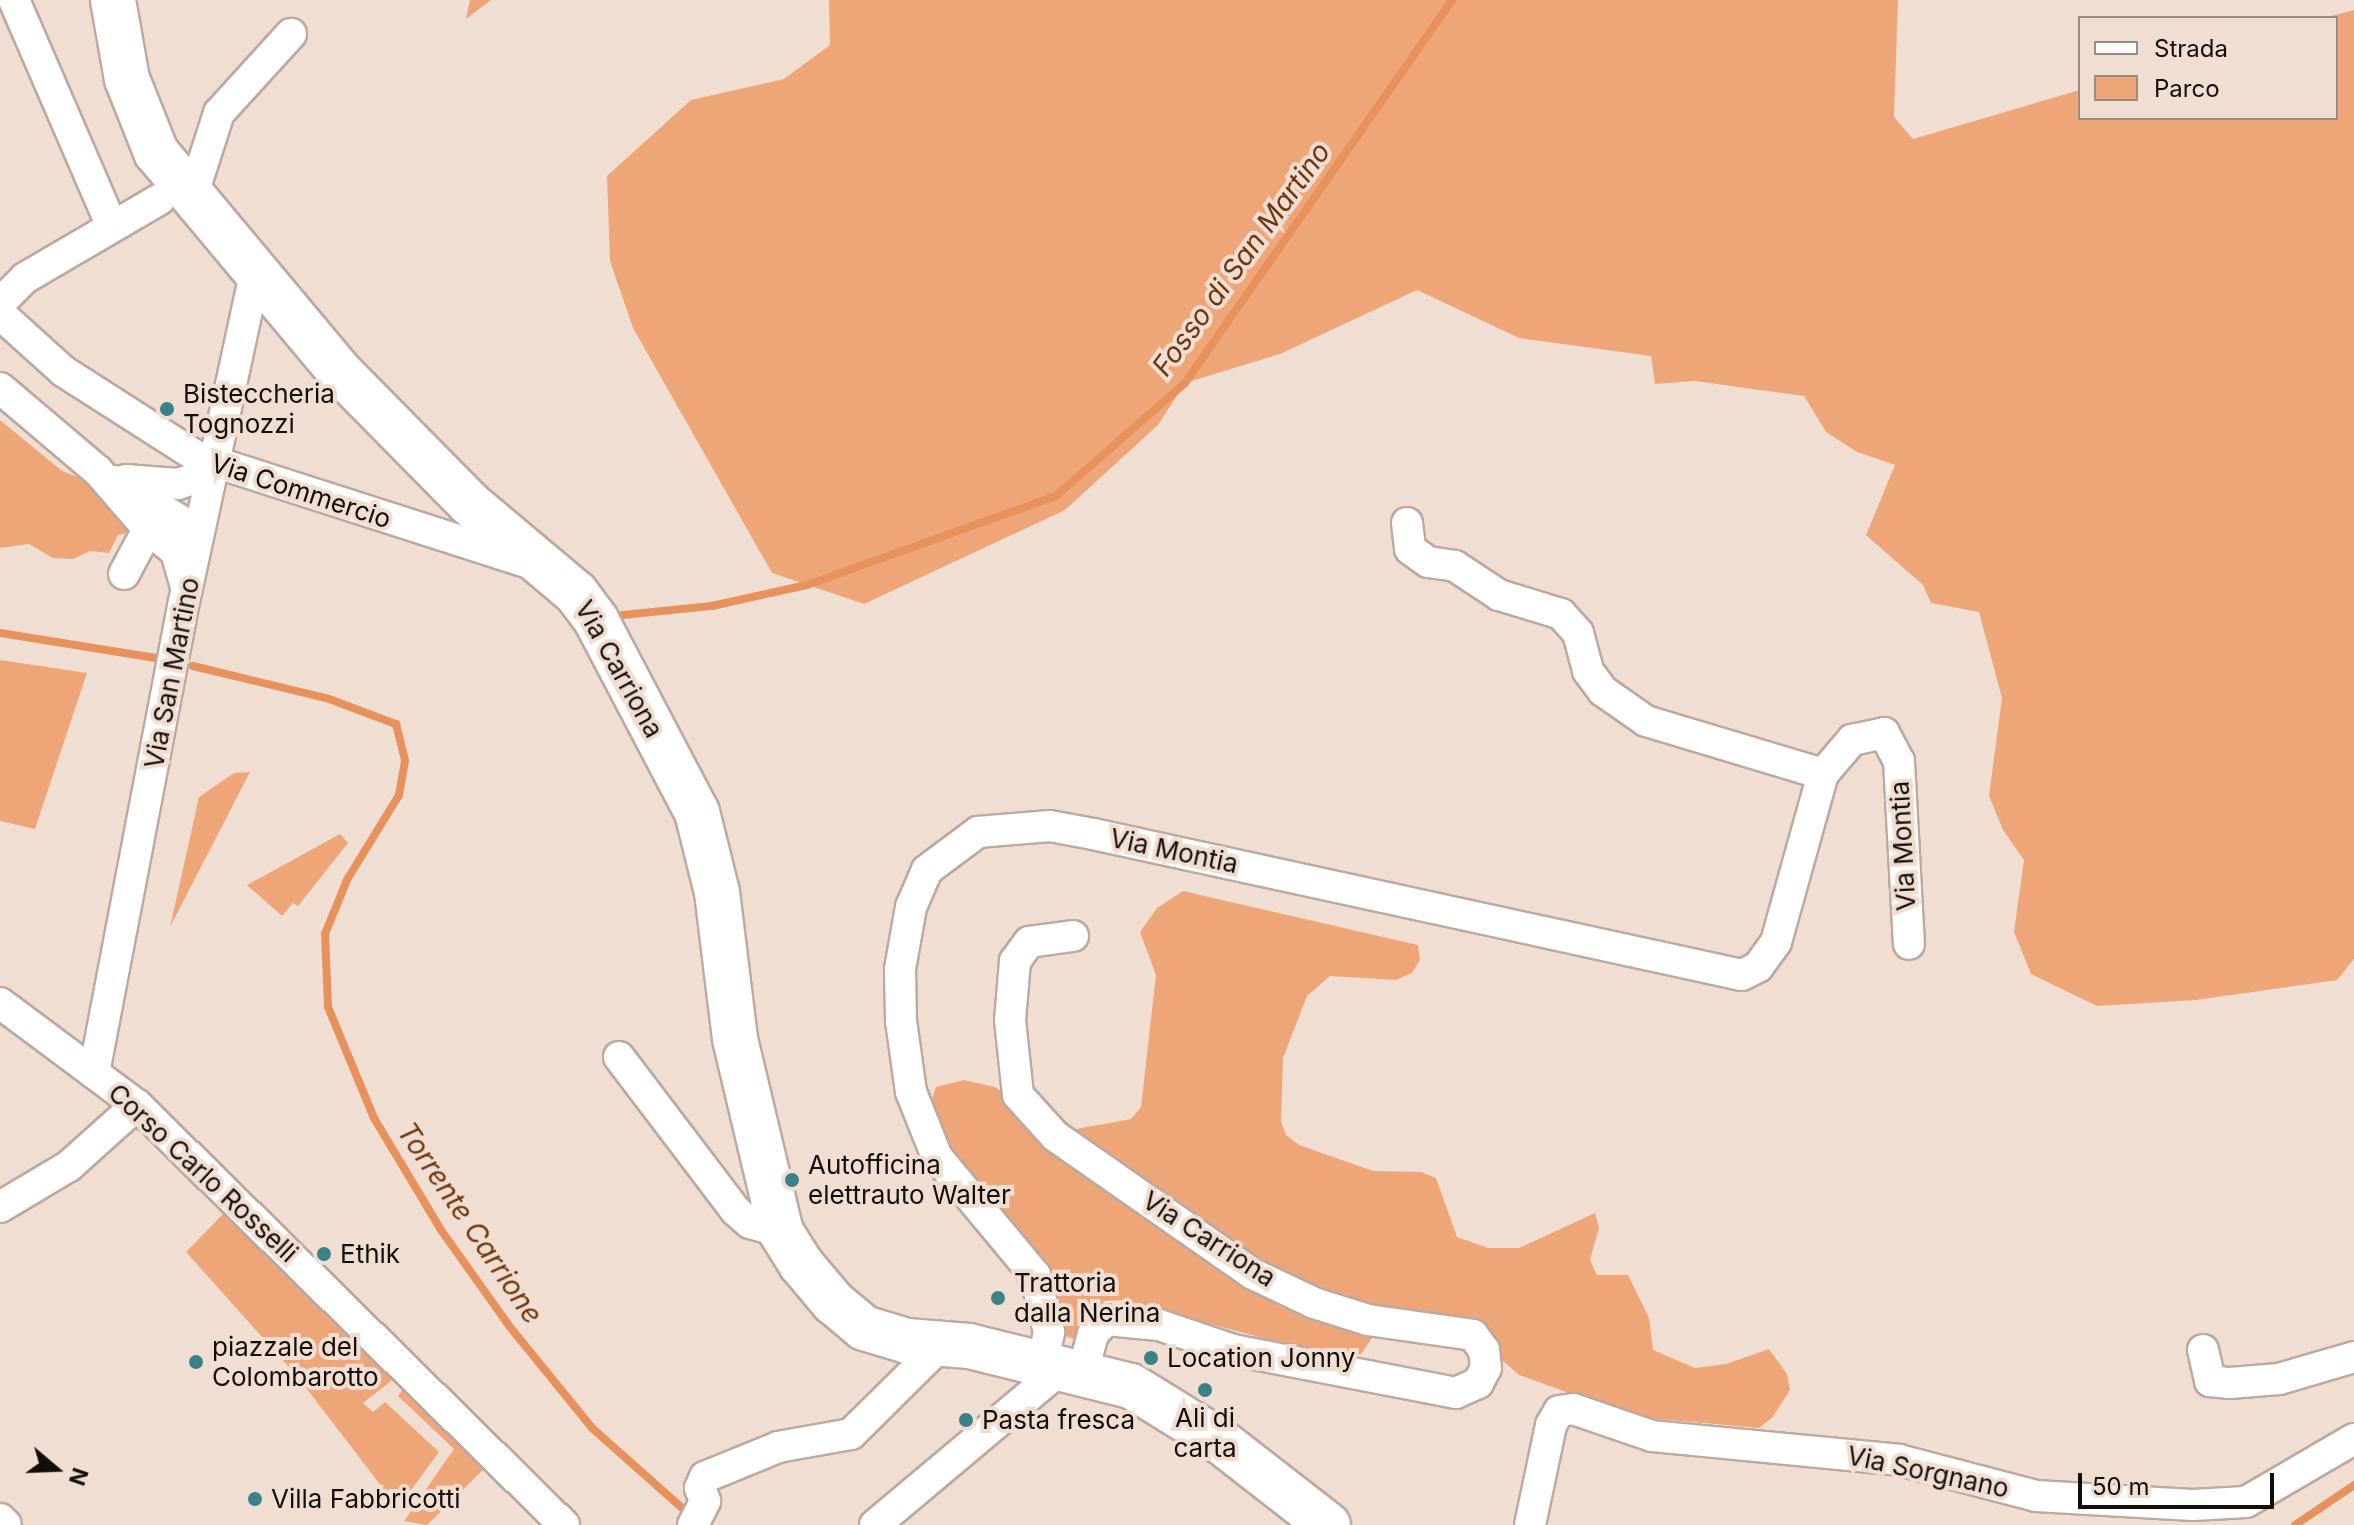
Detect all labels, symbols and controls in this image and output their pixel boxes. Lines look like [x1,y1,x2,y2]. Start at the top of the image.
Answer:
legend [2078,16,2338,120]
text: Strada [2154,34,2228,63]
text: Parco [2154,74,2220,103]
water label: Fosso di San Martino [1145,136,1337,382]
place label: Bisteccheria Tognozzi [183,378,335,440]
marker: Bisteccheria Tognozzi [158,400,176,418]
street label: Via Commercio [207,447,395,535]
street label: Via San Martino [138,575,206,771]
street label: Via Carriona [569,595,669,743]
street label: Via Montia [1884,780,1922,912]
street label: Via Montia [1107,822,1241,880]
street label: Corso Carlo Rosselli [102,1077,304,1269]
water label: Torrente Carrione [390,1116,550,1330]
place label: Autofficina elettrauto Walter [808,1149,1011,1210]
marker: Autofficina elettrauto Walter [783,1171,801,1189]
street label: Via Carriona [1137,1185,1281,1293]
place label: Ethik [340,1238,400,1270]
marker: Ethik [315,1245,333,1263]
place label: Trattoria dalla Nerina [1014,1267,1160,1328]
marker: Trattoria dalla Nerina [989,1289,1007,1307]
place label: piazzale del Colombarotto [212,1331,379,1392]
place label: Location Jonny [1167,1342,1355,1374]
marker: Location Jonny [1142,1349,1160,1367]
marker: piazzale del Colombarotto [187,1353,205,1371]
marker: Ali di carta [1196,1381,1214,1399]
place label: Ali di carta [1173,1402,1237,1464]
place label: Pasta fresca [982,1404,1135,1436]
marker: Pasta fresca [957,1411,975,1429]
north arrow [16,1429,96,1509]
street label: Via Sorgnano [1844,1440,2012,1504]
scale bar [2082,1457,2278,1507]
text: N [64,1465,94,1489]
text: 50 m [2092,1472,2150,1501]
place label: Villa Fabbricotti [271,1483,461,1515]
marker: Villa Fabbricotti [246,1490,264,1508]

